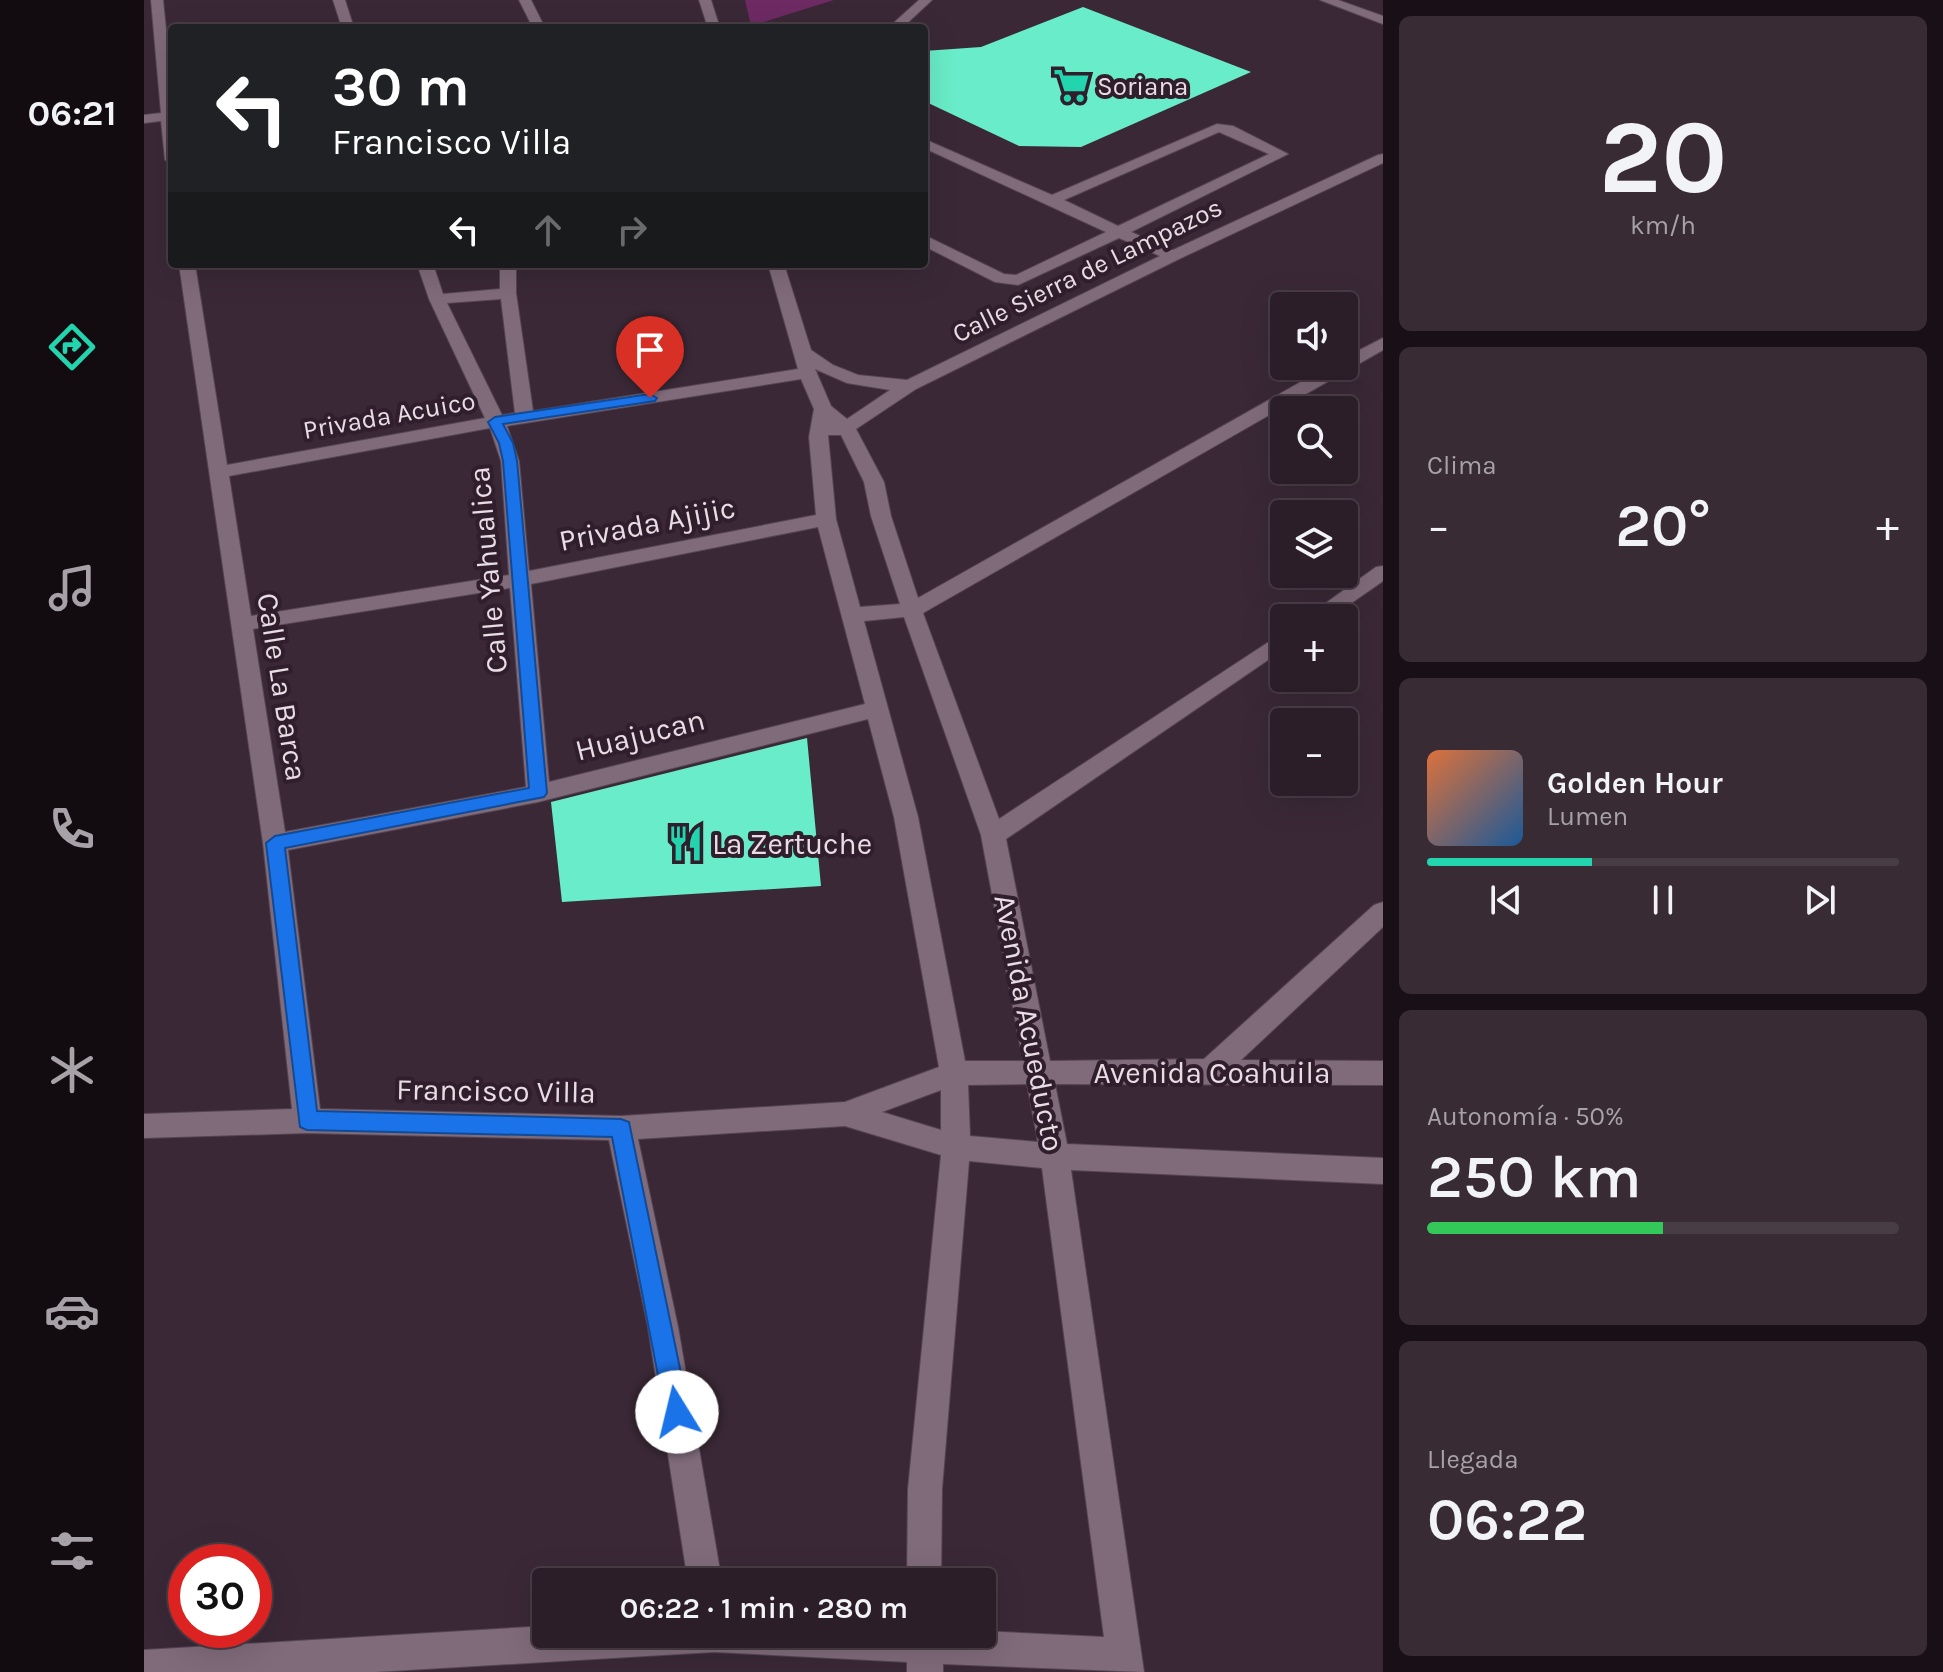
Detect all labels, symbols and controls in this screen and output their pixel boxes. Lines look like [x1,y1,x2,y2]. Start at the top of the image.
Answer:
text: 30 m [332,54,470,119]
icon: left [200,56,304,160]
supermarket icon: Soriana [1052,67,1090,105]
place label: Soriana [1097,71,1188,102]
text: 06:21 [28,92,116,134]
text: 20 [1599,97,1727,218]
text: Francisco Villa [332,121,571,163]
street label: Calle Sierra de Lampazos [947,192,1227,349]
icon: left [442,208,486,252]
icon: ahead [526,208,570,252]
icon: right [610,208,654,252]
text: km/h [1630,210,1696,241]
map controls [1270,292,1358,796]
button: sound [1270,292,1358,380]
pin [616,316,684,398]
icon: directions [44,319,100,375]
icon: arrive [628,328,672,372]
street label: Privada Acuico [301,385,478,446]
button: search [1270,396,1358,484]
text: Clima [1427,450,1497,481]
street label: Calle Yahualica [461,465,515,675]
street label: Privada Ajijic [556,489,738,559]
text: 20° [1615,491,1711,561]
button: layers [1270,500,1358,588]
text: − [1427,501,1450,552]
text: + [1876,501,1899,552]
icon: music [44,560,100,616]
street label: Calle La Barca [249,590,315,784]
button: + [1270,604,1358,692]
street label: Huajucan [571,702,709,768]
button: − [1270,708,1358,796]
text: Golden Hour [1547,765,1723,801]
icon: phone [44,801,100,857]
text: Lumen [1547,801,1628,832]
restaurant icon: La Zertuche [667,825,705,863]
place label: La Zertuche [712,826,872,862]
icon: previous [1484,878,1528,922]
icon: pause [1641,878,1685,922]
icon: next [1798,878,1842,922]
street label: Avenida Acueducto [986,892,1072,1154]
icon: climate [44,1042,100,1098]
street label: Avenida Coahuila [1094,1055,1330,1091]
street label: Francisco Villa [396,1071,596,1111]
text: Autonomía · 50% [1427,1101,1624,1132]
text: 250 km [1427,1142,1642,1212]
icon: car [44,1283,100,1339]
position arrow [635,1370,719,1454]
text: Llegada [1427,1444,1519,1475]
text: 06:22 [1427,1485,1587,1555]
icon: filters [44,1523,100,1579]
speed limit sign: 30 [168,1544,272,1648]
text: 06:22 · 1 min · 280 m [620,1590,908,1626]

